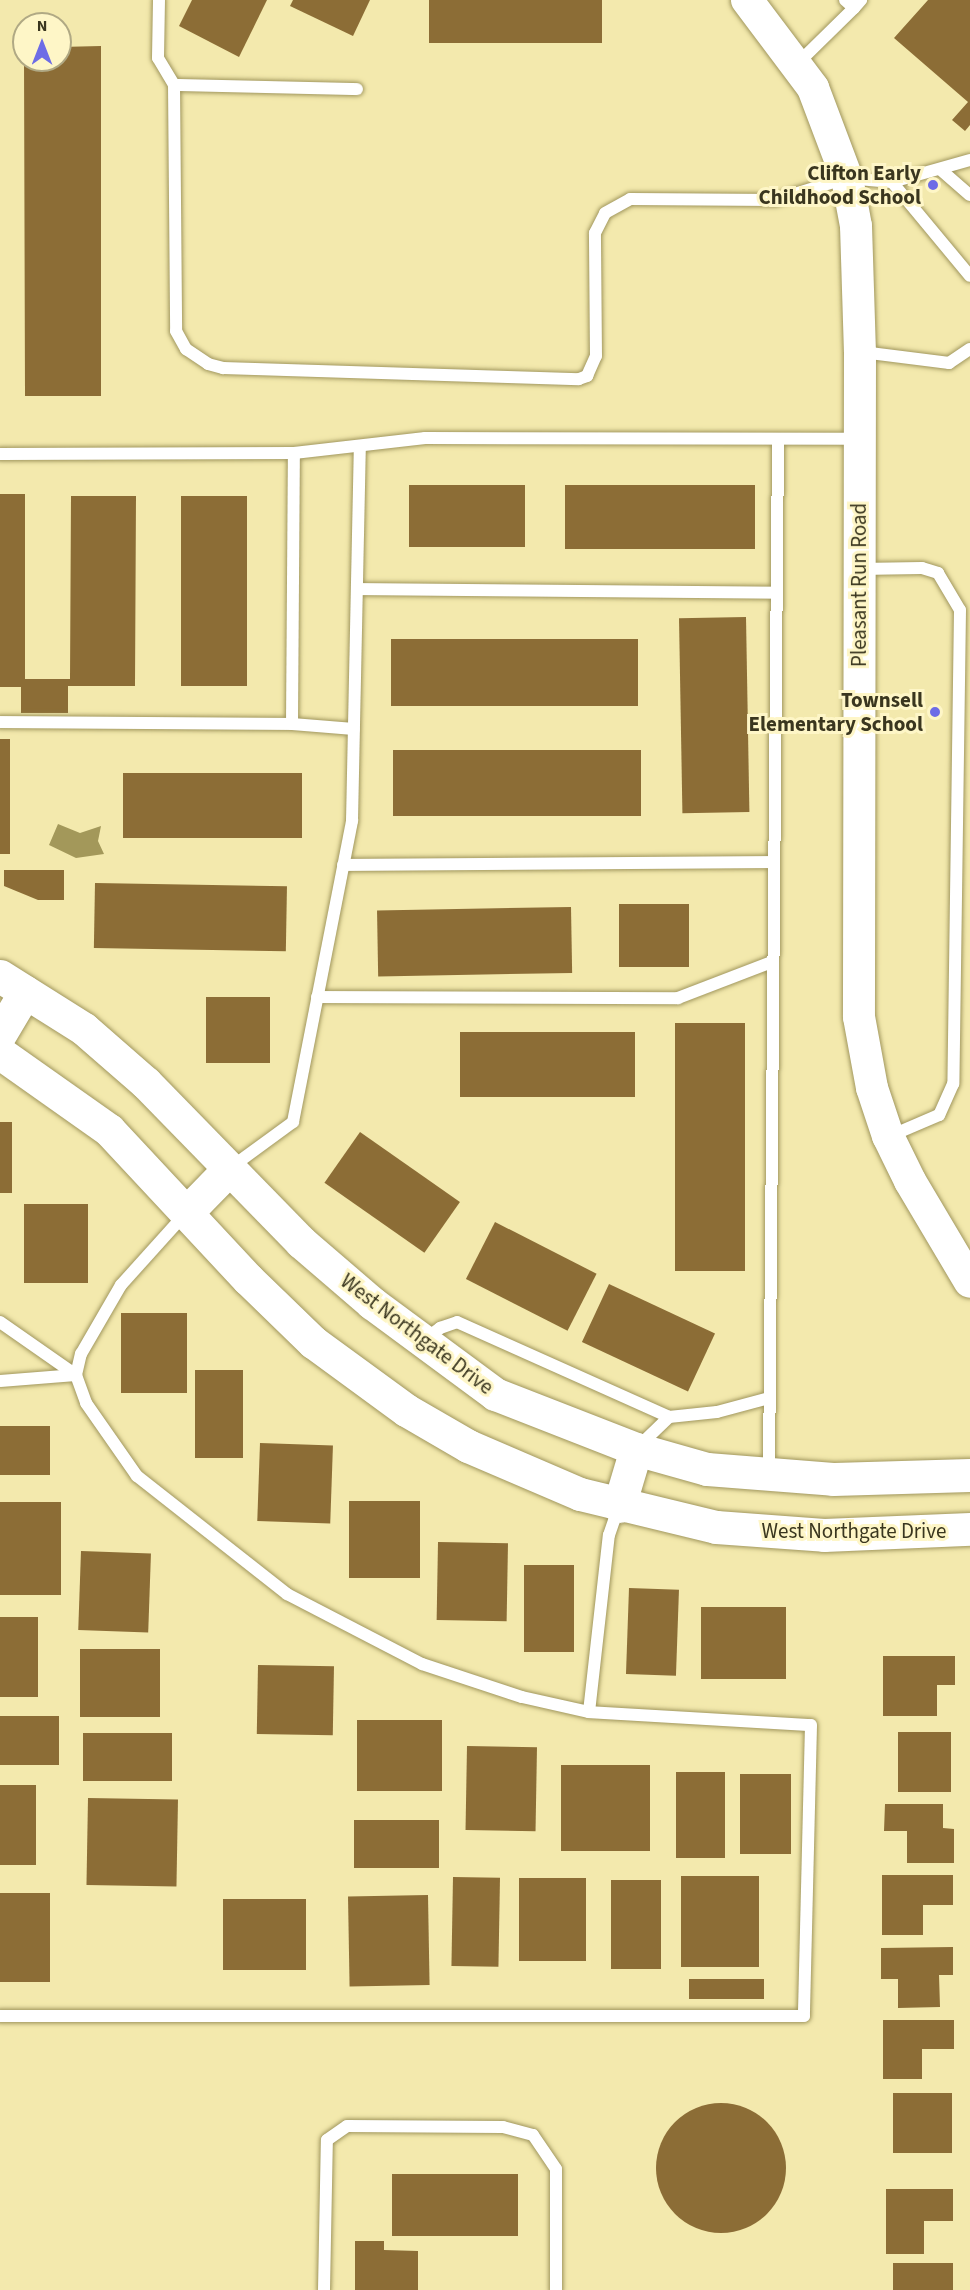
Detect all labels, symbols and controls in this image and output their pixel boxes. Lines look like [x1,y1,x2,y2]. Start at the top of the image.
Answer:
north arrow [12,12,72,72]
text: N [37,15,47,37]
place label: Clifton Early Childhood School [759,160,921,210]
marker: Clifton Early Childhood School [926,178,940,192]
street label: Pleasant Run Road [846,503,872,667]
place label: Townsell Elementary School [749,687,923,737]
marker: Townsell Elementary School [928,705,942,719]
street label: West Northgate Drive [336,1268,498,1400]
street label: West Northgate Drive [762,1518,946,1544]

